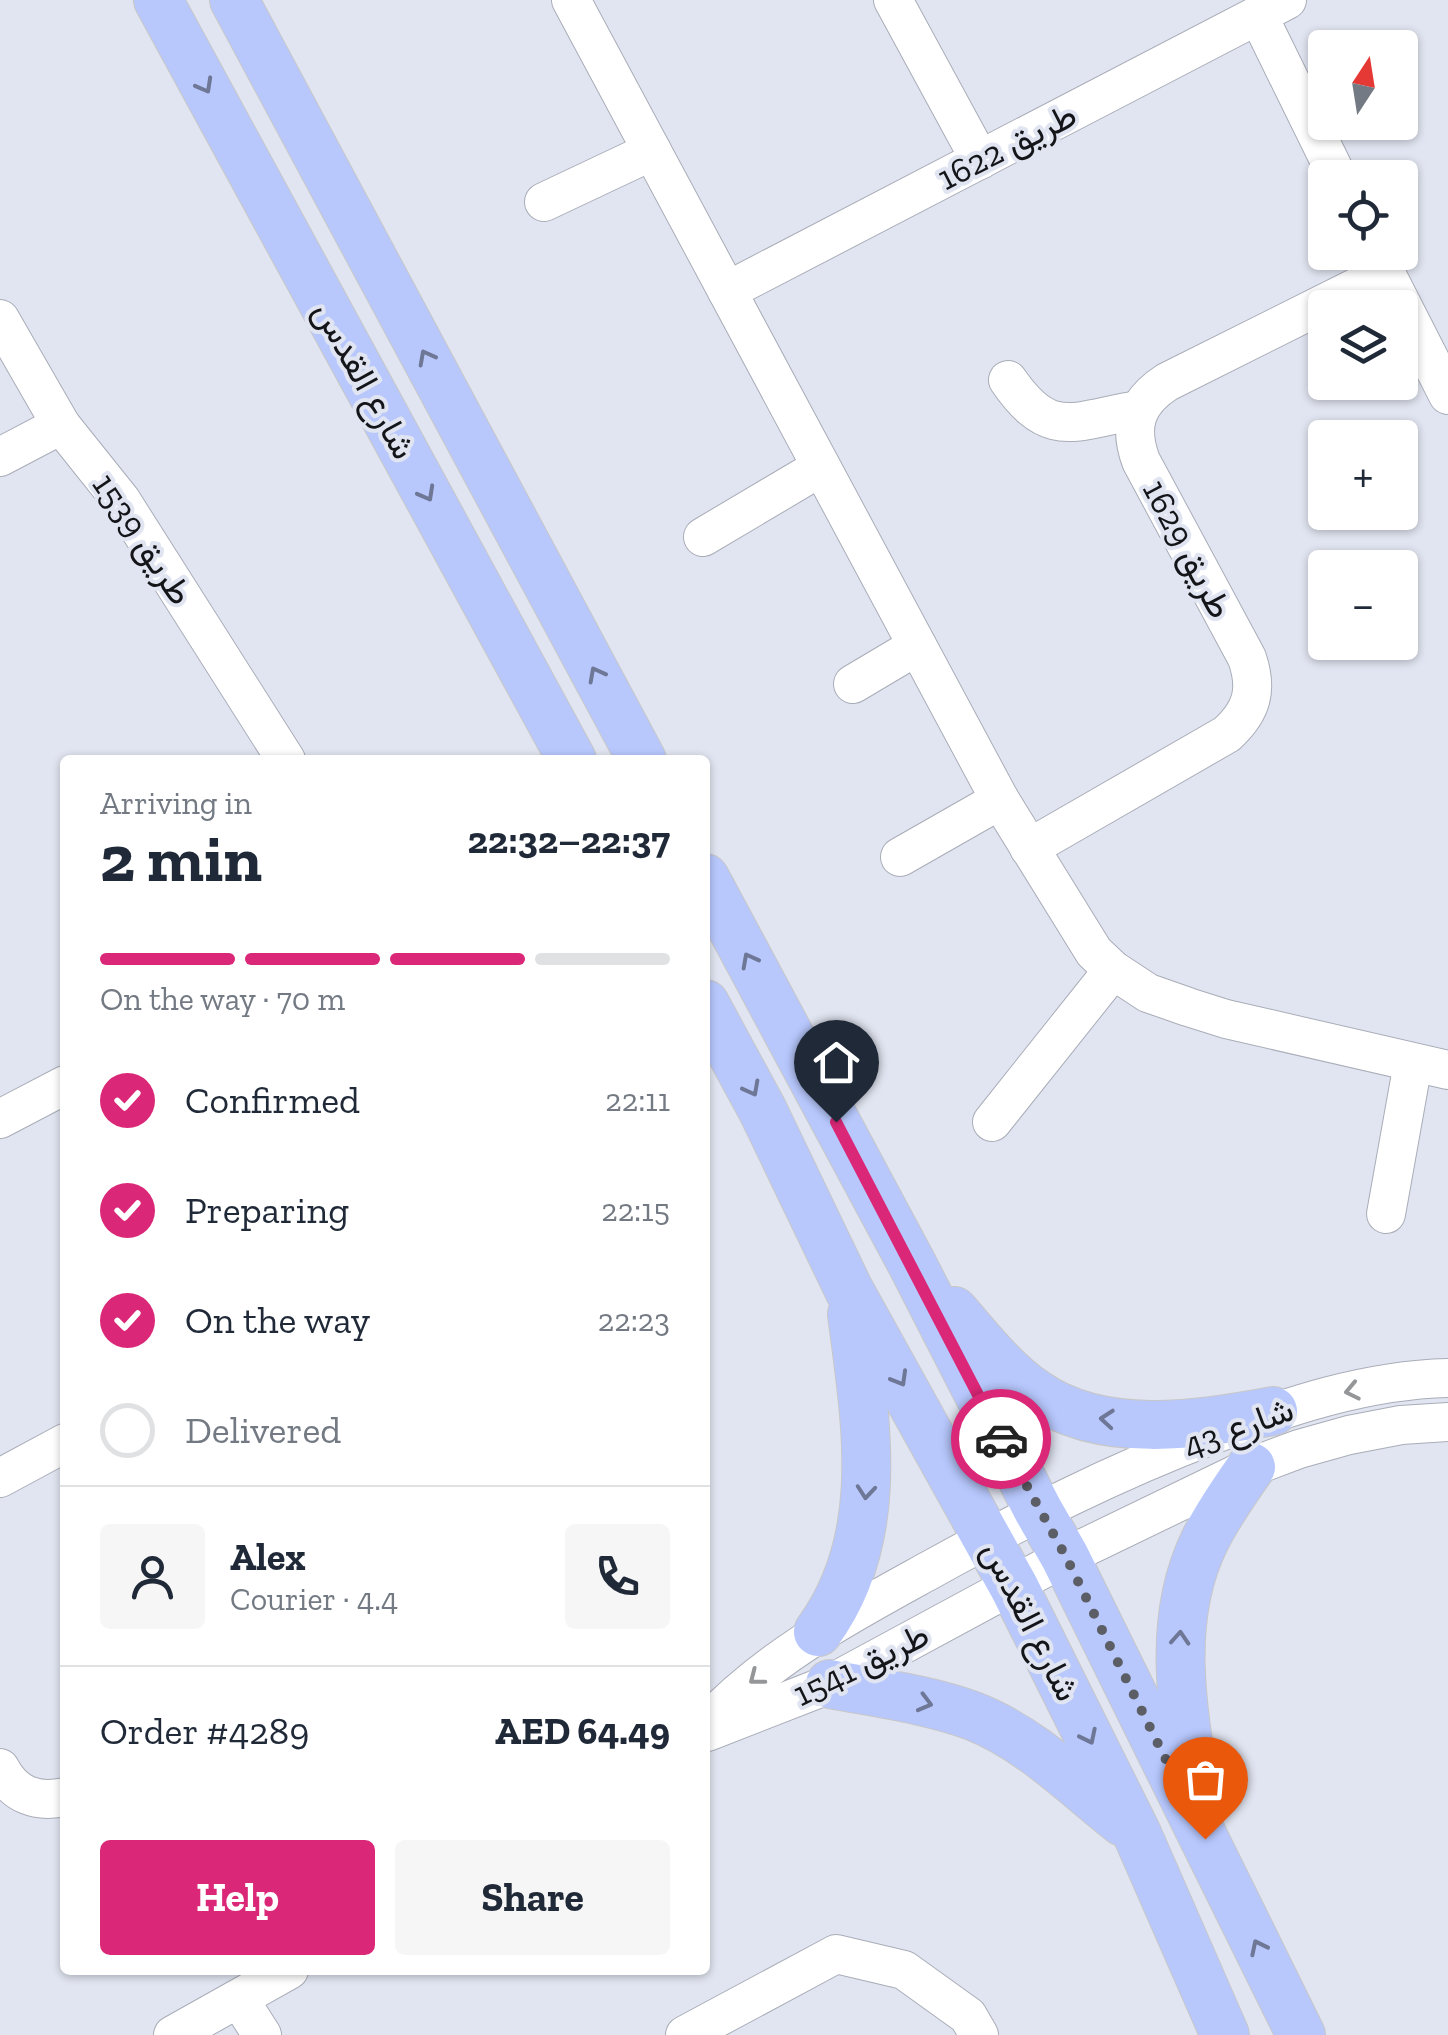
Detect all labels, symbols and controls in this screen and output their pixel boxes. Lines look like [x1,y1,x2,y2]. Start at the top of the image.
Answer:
north arrow [1308,30,1418,140]
map controls [1308,30,1418,660]
one-way arrow [192,75,212,93]
street label: طريق 1622 [931,93,1084,200]
button: locate [1308,160,1418,270]
button: layers [1308,290,1418,400]
street label: شارع القدس [302,294,426,468]
one-way arrow [418,349,438,367]
button: + [1308,420,1418,530]
street label: طريق 1539 [83,465,202,613]
street label: طريق 1629 [1133,473,1242,626]
one-way arrow [415,483,435,501]
button: − [1308,550,1418,660]
one-way arrow [589,666,608,685]
text: Arriving in [100,784,252,822]
text: 22:32–22:37 [467,817,670,863]
text: 2 min [100,820,262,898]
one-way arrow [742,953,761,971]
text: On the way · 70 m [100,980,345,1018]
pin [794,1020,879,1123]
icon: home [809,1035,864,1090]
icon: check [100,1073,155,1128]
text: Confirmed [185,1077,360,1123]
one-way arrow [739,1079,759,1097]
text: 22:11 [605,1081,670,1119]
icon: check [100,1183,155,1238]
text: Preparing [185,1187,349,1233]
text: 22:15 [601,1191,670,1229]
icon: check [100,1293,155,1348]
text: On the way [185,1297,370,1343]
text: 22:23 [598,1301,670,1339]
one-way arrow [887,1368,907,1386]
one-way arrow [1344,1379,1361,1400]
street label: شارع 43 [1177,1388,1300,1469]
courier [951,1389,1051,1489]
text: Delivered [185,1407,341,1453]
one-way arrow [1099,1409,1115,1431]
icon: car [974,1412,1029,1467]
one-way arrow [856,1484,877,1500]
button: person [100,1524,205,1629]
button: phone [565,1524,670,1629]
text: Alex [230,1534,306,1580]
street label: شارع القدس [970,1534,1089,1709]
text: Courier · 4.4 [230,1580,398,1618]
street label: طريق 1541 [786,1613,936,1716]
one-way arrow [1169,1630,1191,1646]
one-way arrow [750,1667,768,1684]
one-way arrow [916,1692,933,1713]
text: Order #4289 [100,1708,310,1754]
text: AED 64.49 [495,1708,670,1754]
one-way arrow [1076,1726,1096,1744]
pin [1163,1737,1248,1840]
icon: bag [1178,1752,1233,1807]
button: Help [100,1840,375,1955]
button: Share [395,1840,670,1955]
one-way arrow [1251,1940,1271,1958]

